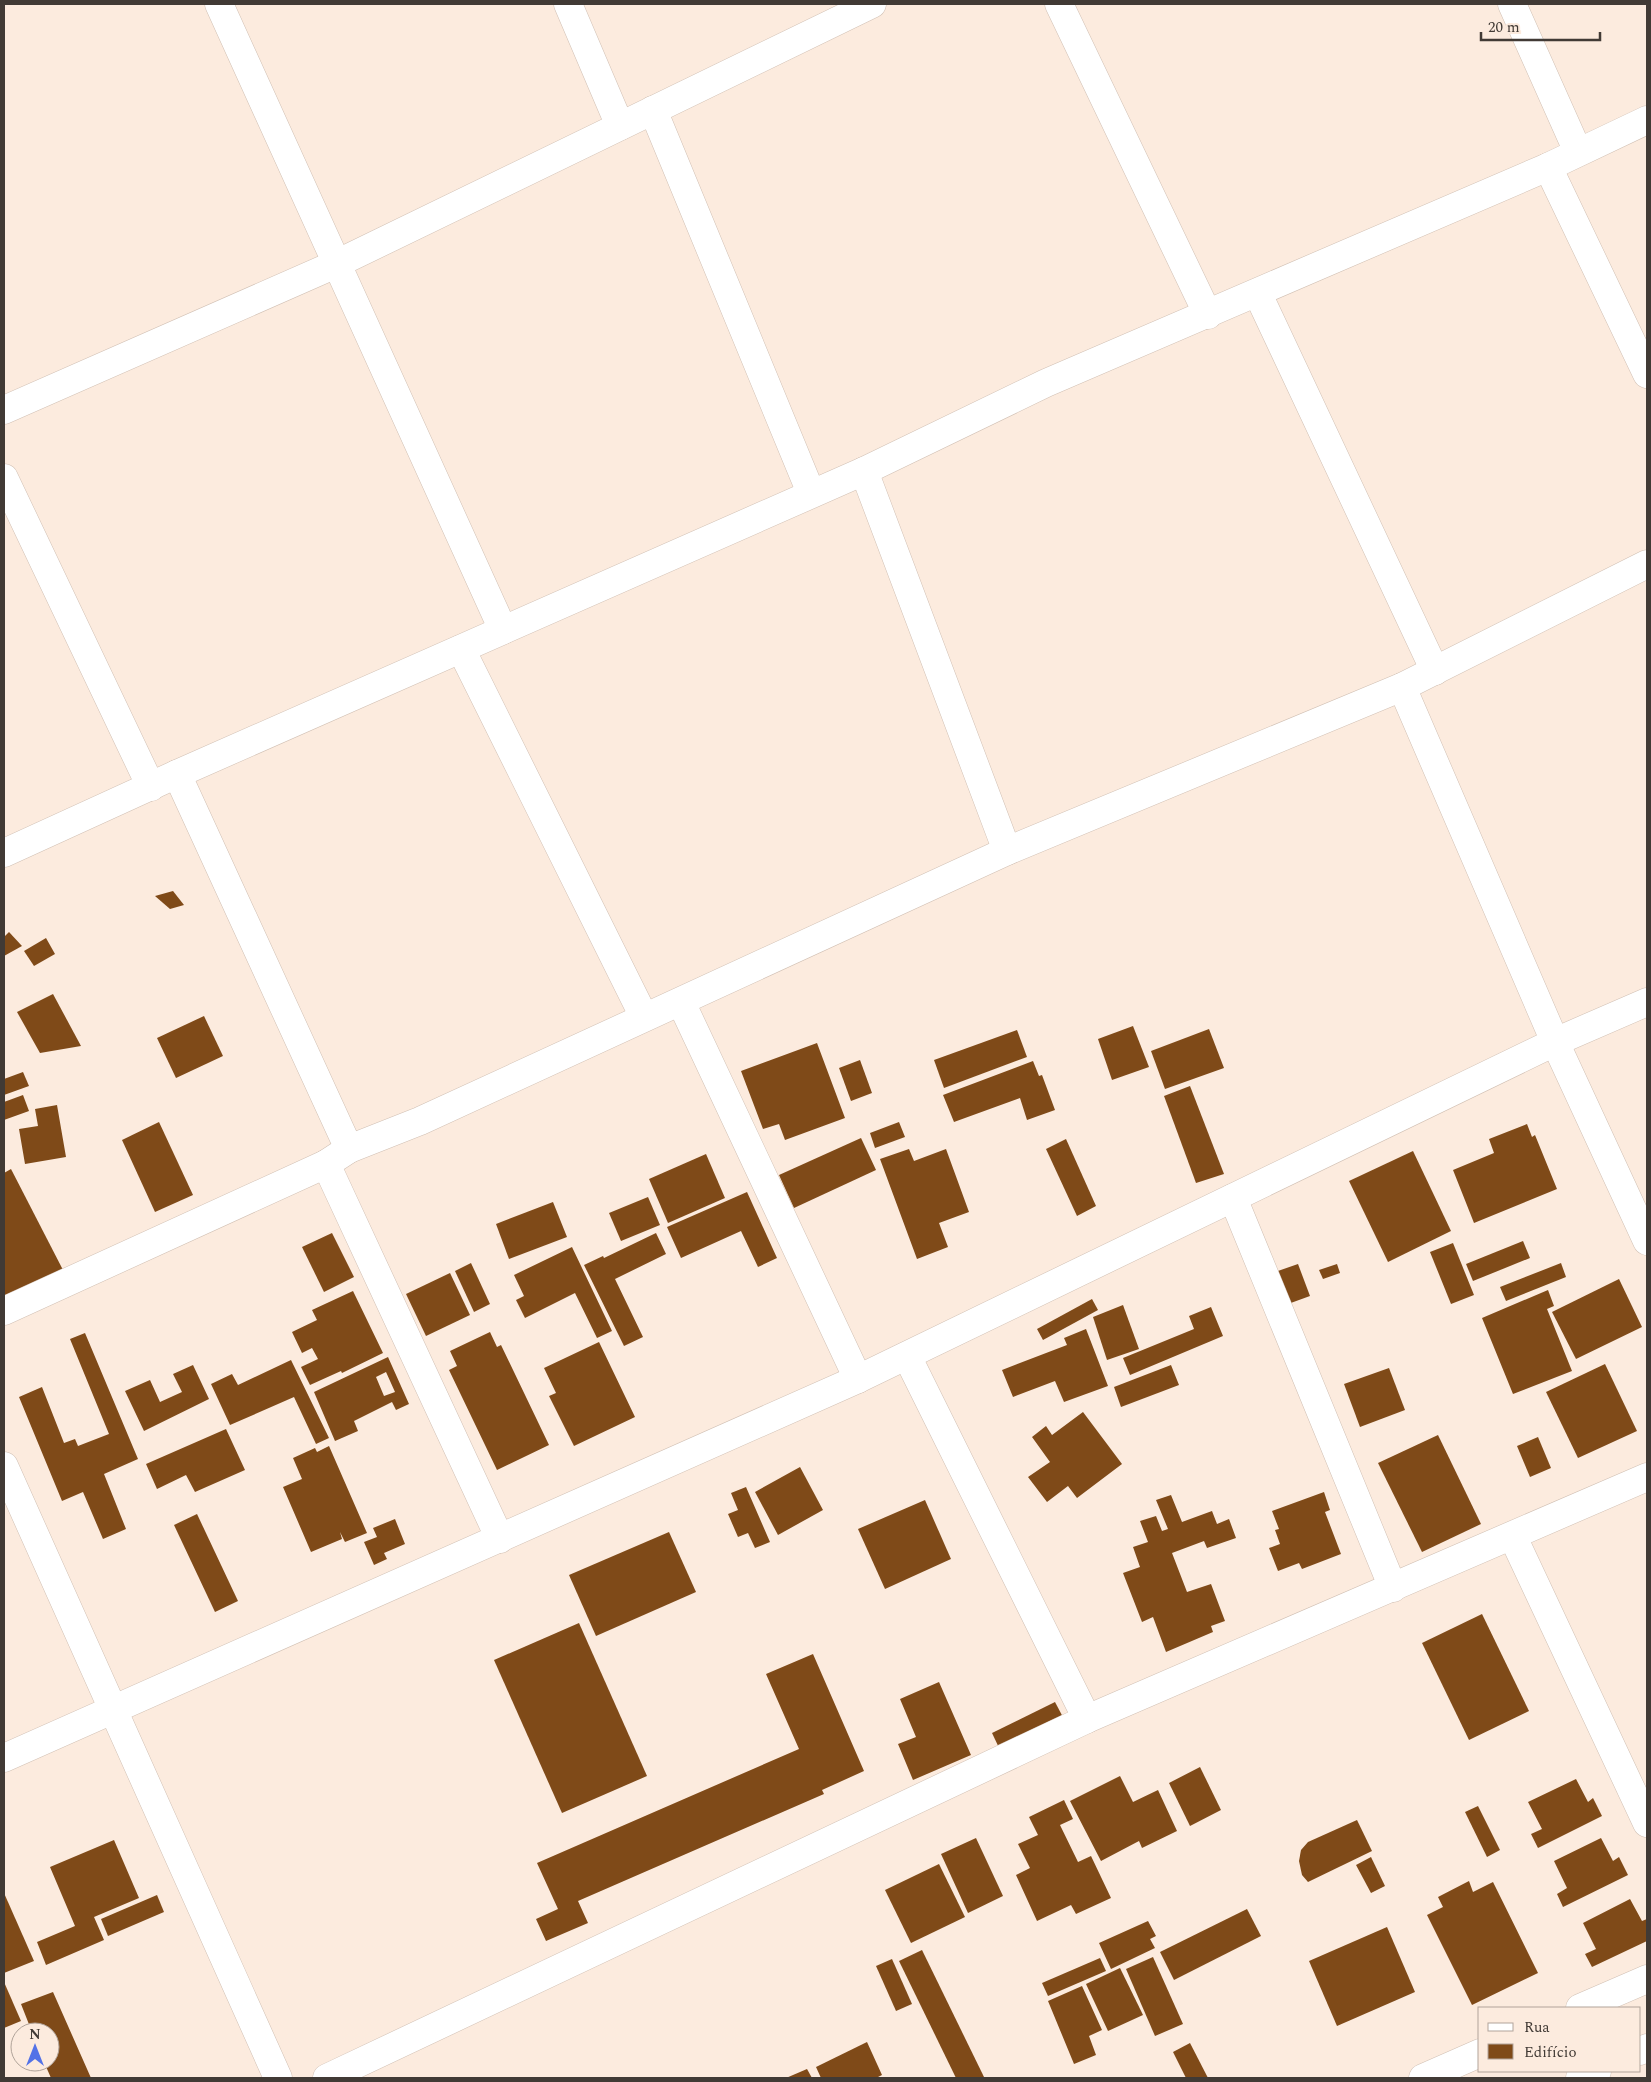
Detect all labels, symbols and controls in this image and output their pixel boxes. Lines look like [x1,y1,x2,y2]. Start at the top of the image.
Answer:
scale bar [1481,10,1600,42]
text: 20 m [1488,16,1520,39]
legend [1478,2007,1641,2072]
text: Rua [1524,2016,1550,2039]
north arrow [10,2022,60,2072]
text: N [29,2024,41,2045]
text: Edifício [1524,2041,1577,2064]

